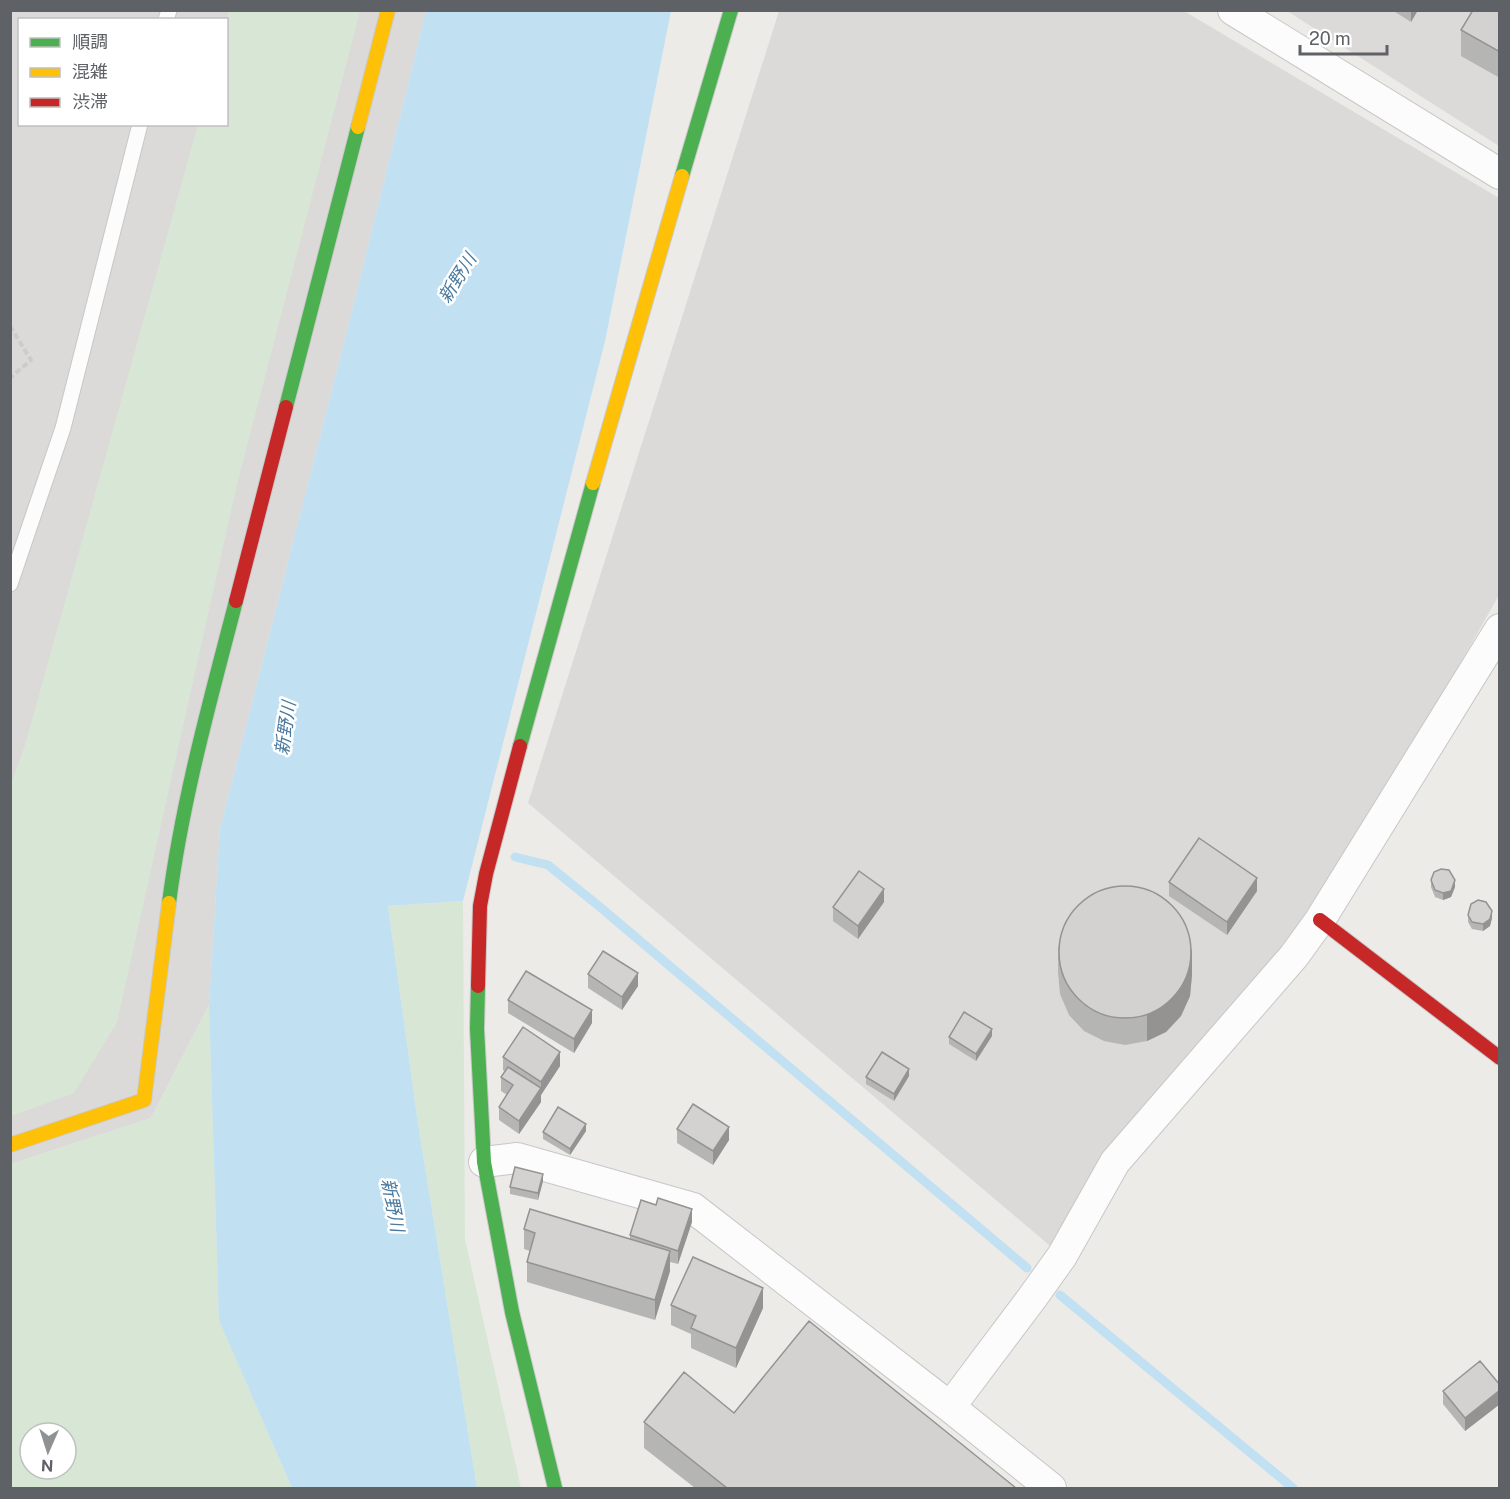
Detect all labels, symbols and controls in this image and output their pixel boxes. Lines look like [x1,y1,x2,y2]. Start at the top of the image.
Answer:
legend [18,18,228,126]
scale bar [1300,18,1387,56]
text: 20 m [1309,28,1351,49]
text: 順調 [72,31,108,52]
text: 混雑 [72,61,108,82]
text: 渋滞 [72,91,108,112]
water label: 新野川 [434,248,481,306]
water label: 新野川 [271,698,299,756]
water label: 新野川 [378,1176,409,1235]
north arrow [18,1421,78,1481]
text: N [40,1456,54,1475]

